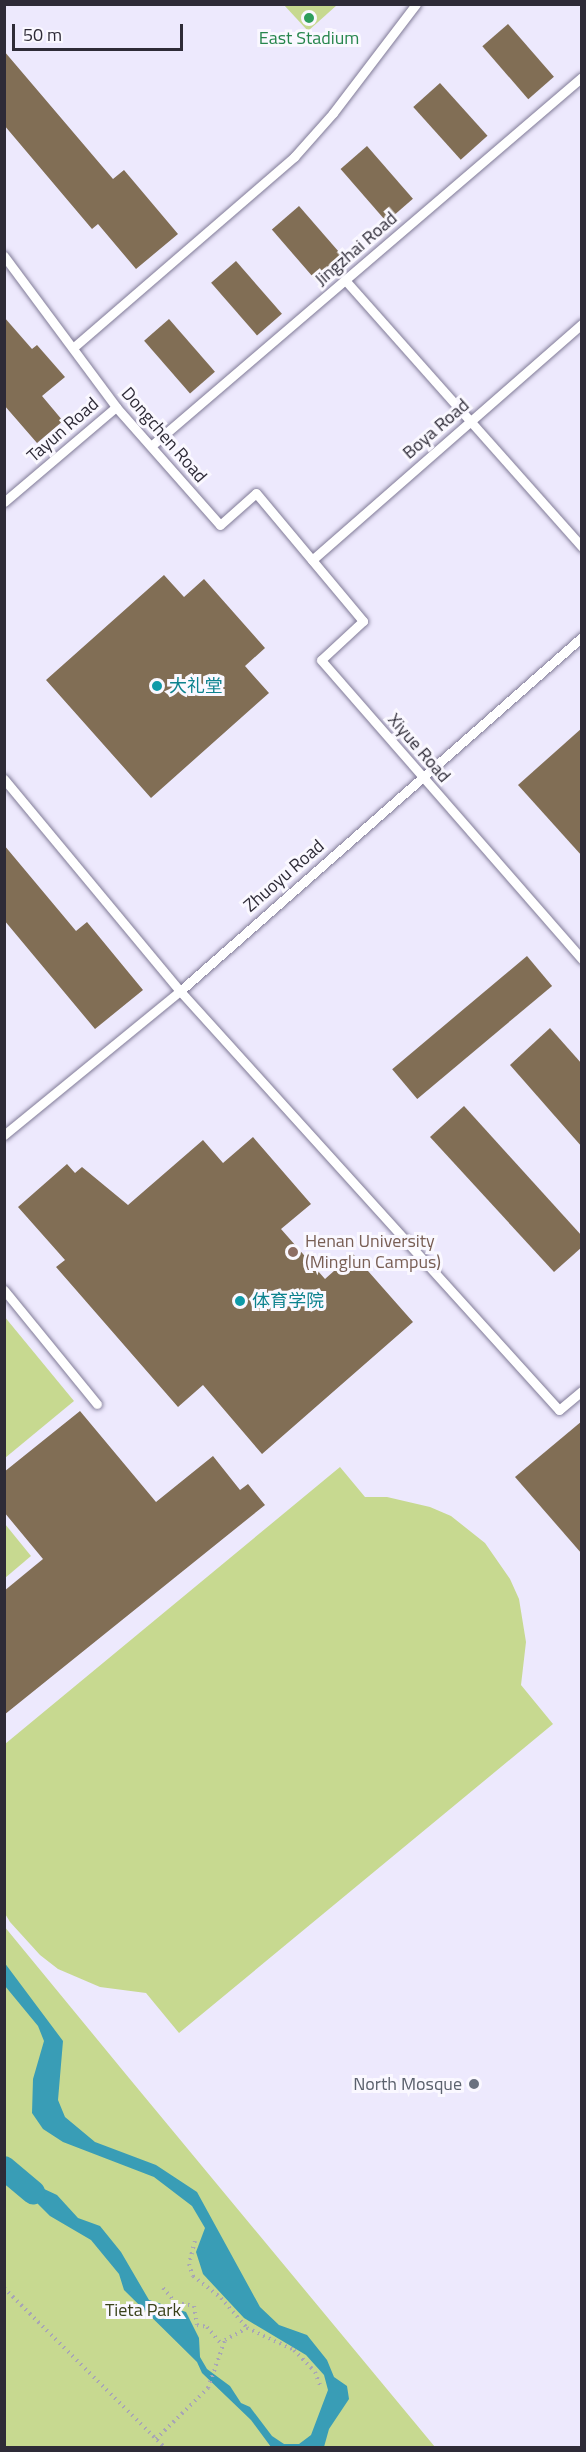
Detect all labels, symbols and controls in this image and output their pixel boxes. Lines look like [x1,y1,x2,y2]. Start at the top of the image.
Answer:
marker: East Stadium [302,11,316,25]
scale bar [15,12,186,50]
text: 50 m [23,21,62,48]
place label: East Stadium [259,27,359,49]
street label: Jingzhai Road [310,207,402,291]
street label: Dongchen Road [117,383,211,487]
street label: Tayun Road [23,393,103,467]
street label: Boya Road [398,394,474,464]
place label: 大礼堂 [169,675,223,697]
marker: 大礼堂 [150,679,164,693]
street label: Xiyue Road [383,709,455,787]
street label: Zhuoyu Road [239,835,329,917]
place label: Henan University (Minglun Campus) [305,1231,441,1274]
marker: Henan University (Minglun Campus) [286,1245,300,1259]
place label: 体育学院 [252,1290,324,1312]
marker: 体育学院 [233,1294,247,1308]
place label: North Mosque [353,2073,462,2095]
marker: North Mosque [467,2077,481,2091]
park label: Tieta Park [105,2299,181,2321]

